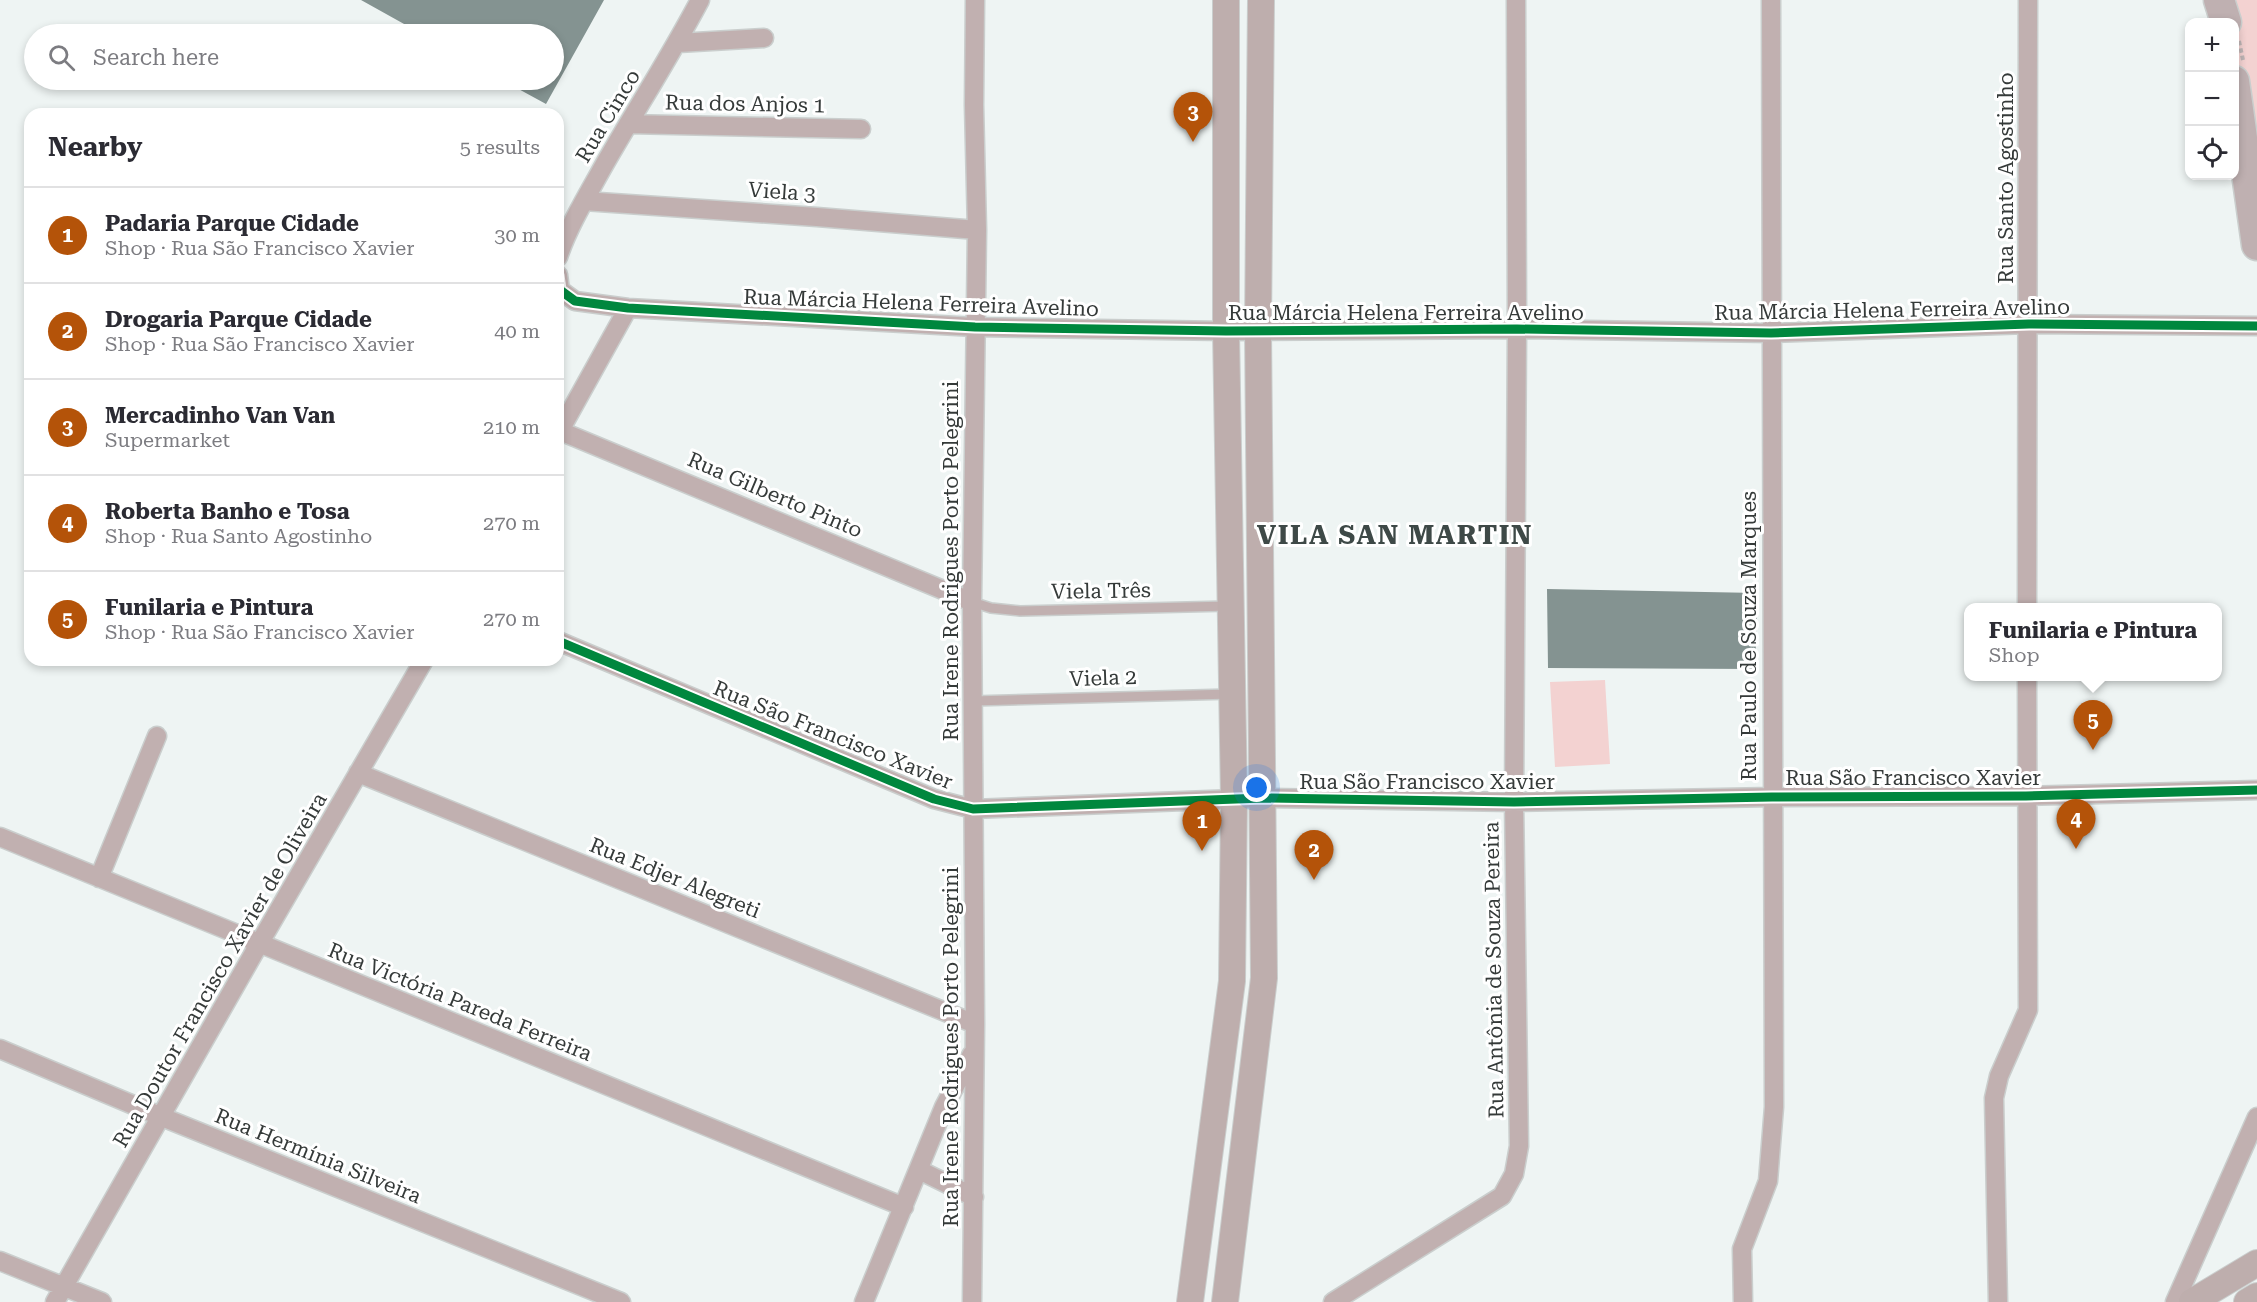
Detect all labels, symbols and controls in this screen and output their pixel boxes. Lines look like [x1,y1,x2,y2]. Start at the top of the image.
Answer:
map controls [2185,18,2239,180]
button: + [2185,18,2239,72]
search box [24,24,564,90]
icon: search [45,41,78,74]
text: Search here [93,45,219,70]
street label: Rua Cinco [571,65,645,167]
street label: Rua Santo Agostinho [1994,72,2018,284]
button: − [2185,72,2239,126]
street label: Rua dos Anjos 1 [665,91,825,117]
pin: 3 [1174,92,1212,142]
button: locate [2185,126,2239,180]
text: Nearby [48,132,142,162]
text: 5 results [460,135,540,159]
street label: Viela 3 [747,178,817,206]
text: Padaria Parque Cidade [105,211,359,236]
text: 1 [62,223,73,247]
text: 30 m [494,223,540,247]
text: Shop · Rua São Francisco Xavier [105,236,414,260]
street label: Rua Márcia Helena Ferreira Avelino [743,285,1099,321]
street label: Rua Márcia Helena Ferreira Avelino [1714,295,2070,325]
street label: Rua Márcia Helena Ferreira Avelino [1228,301,1584,325]
text: Drogaria Parque Cidade [105,307,372,332]
text: 2 [62,319,73,343]
text: 40 m [494,319,540,343]
text: Shop · Rua São Francisco Xavier [105,332,414,356]
street label: Rua Irene Rodrigues Porto Pelegrini [939,380,963,741]
text: Mercadinho Van Van [105,403,335,428]
text: 3 [62,415,73,439]
text: 210 m [483,415,540,439]
text: Supermarket [105,428,230,452]
street label: Rua Gilberto Pinto [684,447,866,543]
street label: Rua Paulo de Souza Marques [1737,491,1761,781]
text: Roberta Banho e Tosa [105,499,350,524]
text: 4 [62,511,73,535]
text: 270 m [483,511,540,535]
district label: VILA SAN MARTIN [1257,519,1533,551]
text: Shop · Rua Santo Agostinho [105,524,372,548]
street label: Viela Três [1051,578,1151,604]
text: Funilaria e Pintura [105,595,313,620]
popup [1964,603,2222,681]
text: 5 [62,607,73,631]
text: 270 m [483,607,540,631]
text: Funilaria e Pintura [1989,618,2197,643]
text: Shop · Rua São Francisco Xavier [105,620,414,644]
text: Shop [1989,643,2040,667]
street label: Viela 2 [1069,665,1137,691]
street label: Rua São Francisco Xavier [710,676,956,794]
pin: 5 [2074,700,2112,750]
street label: Rua São Francisco Xavier [1785,766,2041,790]
street label: Rua São Francisco Xavier [1299,770,1555,794]
your location [1242,773,1271,802]
street label: Rua Doutor Francisco Xavier de Oliveira [108,788,332,1151]
pin: 4 [2056,800,2096,849]
pin: 1 [1182,802,1222,851]
street label: Rua Antônia de Souza Pereira [1479,821,1509,1119]
pin: 2 [1294,830,1334,880]
street label: Rua Edjer Alegreti [586,833,764,923]
street label: Rua Irene Rodrigues Porto Pelegrini [939,866,963,1227]
street label: Rua Victória Pareda Ferreira [325,938,596,1066]
street label: Rua Hermínia Silveira [211,1104,425,1209]

